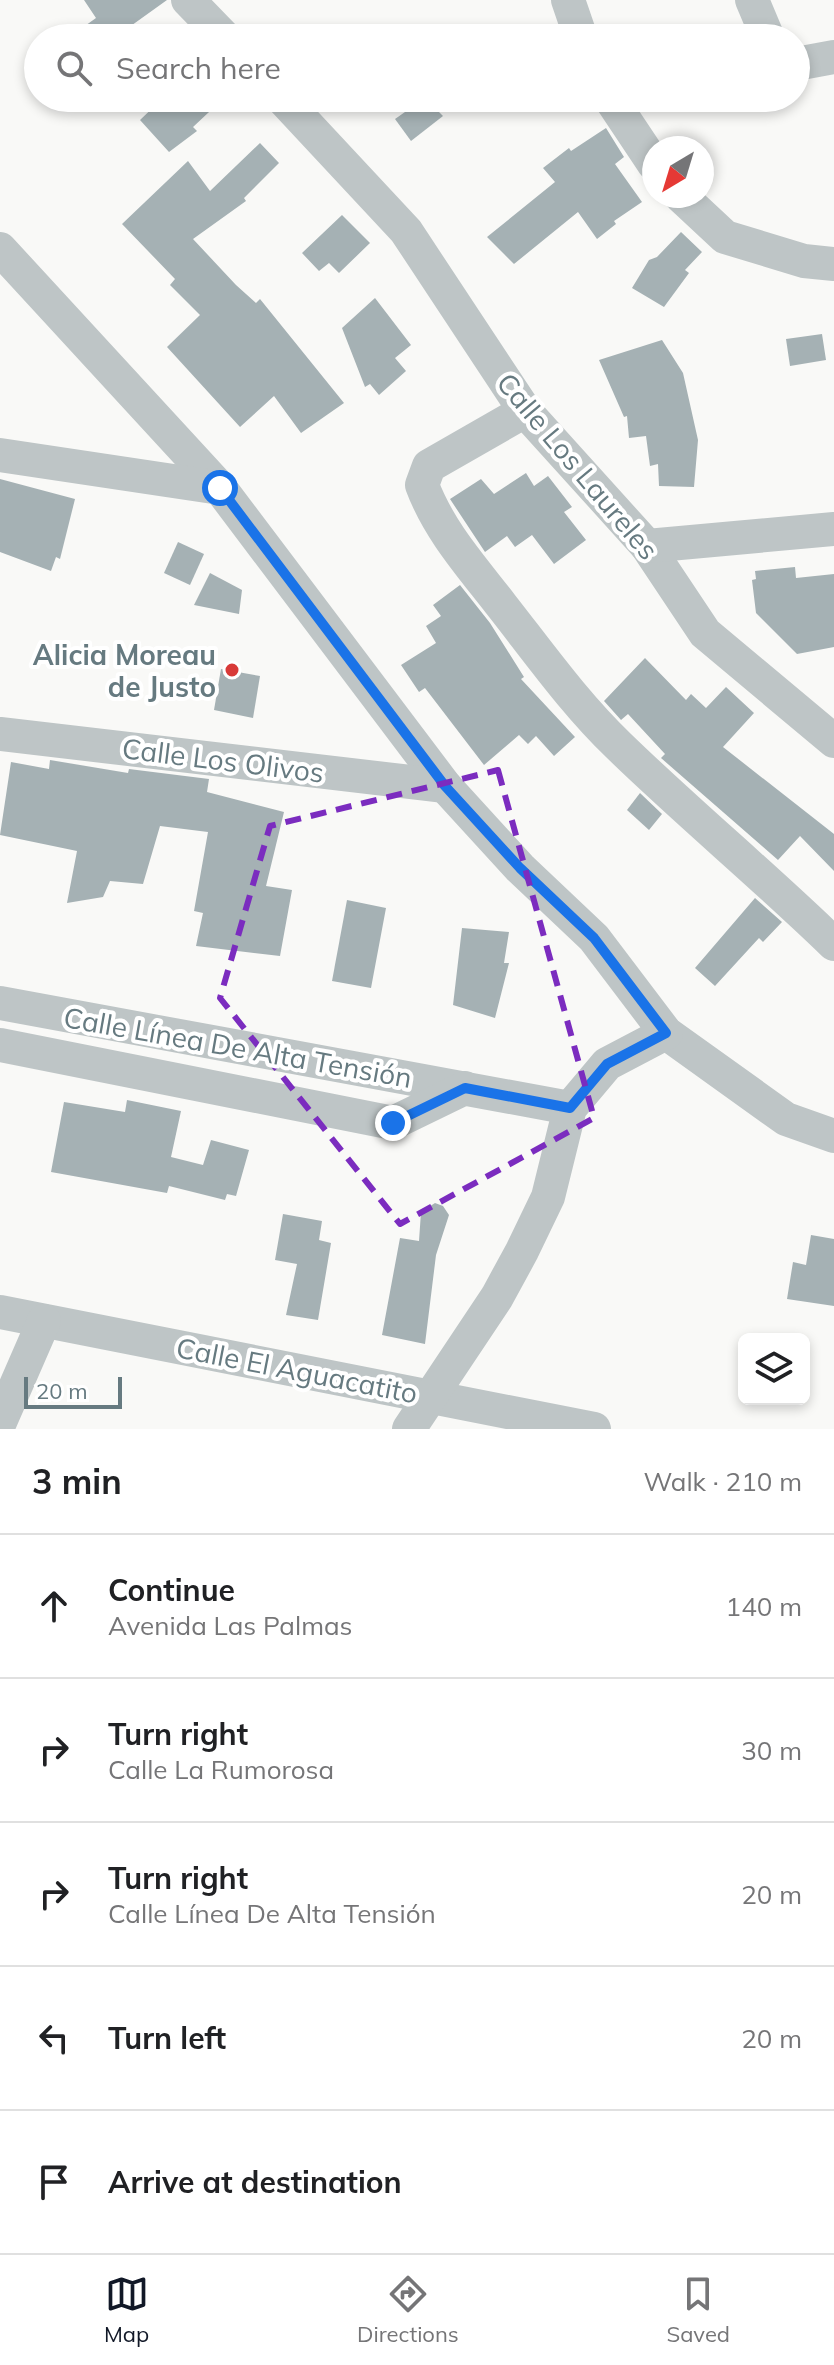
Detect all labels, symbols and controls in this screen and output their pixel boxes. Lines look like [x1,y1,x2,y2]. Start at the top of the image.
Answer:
search box [24,24,810,112]
icon: search [52,46,96,90]
text: Search here [116,49,281,87]
north arrow [642,136,714,208]
street label: Calle Los Laureles [490,366,666,566]
route start [202,470,238,506]
place label: Alicia Moreau de Justo [33,637,216,704]
marker: Alicia Moreau de Justo [223,661,241,679]
street label: Calle Los Olivos [120,730,326,790]
street label: Calle Línea De Alta Tensión [61,999,415,1095]
route end [375,1105,411,1141]
street label: Calle El Aguacatito [174,1329,420,1411]
map controls [738,1333,810,1405]
button: layers [738,1333,810,1405]
scale bar [24,1373,122,1409]
text: 20 m [36,1377,87,1405]
text: 3 min [32,1460,122,1503]
text: Walk · 210 m [643,1465,802,1498]
text: Continue [108,1571,235,1609]
icon: ahead [32,1584,76,1628]
text: 140 m [726,1590,802,1623]
text: Avenida Las Palmas [108,1609,352,1642]
text: Turn right [108,1715,248,1753]
icon: right [32,1728,76,1772]
text: 30 m [741,1734,802,1767]
text: Calle La Rumorosa [108,1753,334,1786]
text: Turn right [108,1859,248,1897]
icon: right [32,1872,76,1916]
text: 20 m [741,1878,802,1911]
text: Calle Línea De Alta Tensión [108,1897,436,1930]
icon: left [32,2016,76,2060]
text: Turn left [108,2019,226,2057]
text: 20 m [741,2022,802,2055]
icon: arrive [32,2160,76,2204]
text: Arrive at destination [108,2163,402,2201]
tab: Map [104,2272,149,2348]
tab: Directions [357,2272,459,2348]
tab: Saved [667,2272,730,2348]

